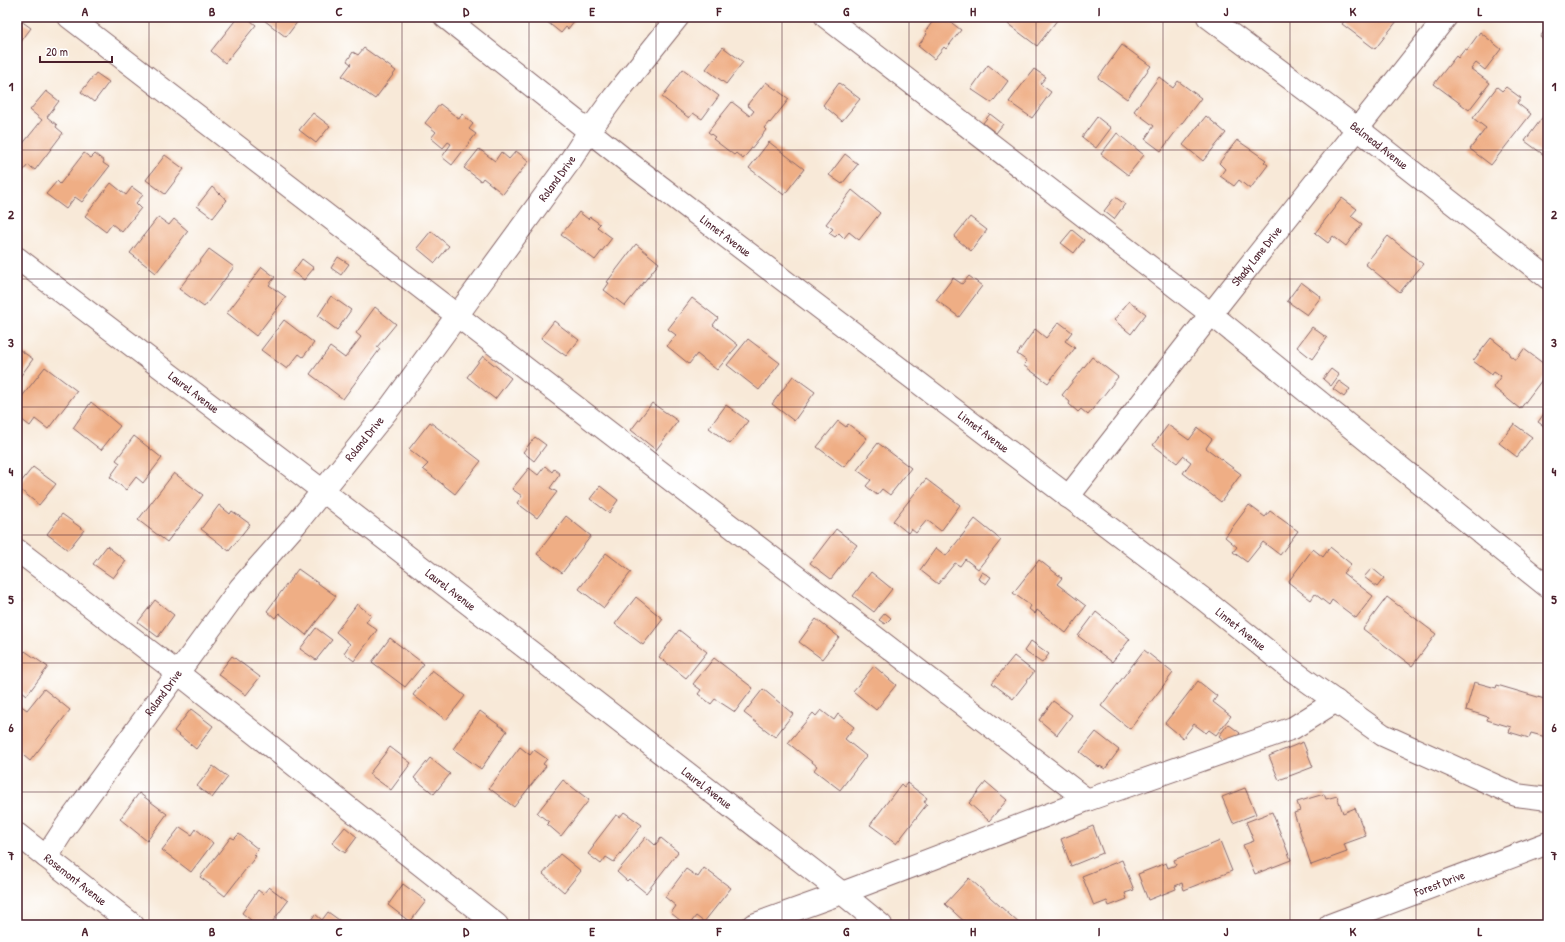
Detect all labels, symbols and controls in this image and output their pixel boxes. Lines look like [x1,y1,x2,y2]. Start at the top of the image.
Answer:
text: A [82,2,89,20]
text: B [209,2,216,20]
text: C [335,2,343,20]
text: D [463,2,470,20]
text: E [589,2,595,20]
text: F [716,2,723,20]
text: G [843,2,850,20]
text: H [970,2,976,20]
text: I [1097,2,1101,20]
text: J [1224,2,1229,20]
text: K [1350,2,1357,20]
text: L [1478,2,1483,20]
scale bar [40,38,112,64]
text: 20 m [46,43,68,60]
text: 1 [9,77,14,95]
text: 1 [1552,77,1557,95]
street label: Belmead Avenue [1347,117,1412,173]
street label: Roland Drive [534,152,580,205]
text: 2 [8,205,15,223]
text: 2 [1551,205,1558,223]
street label: Linnet Avenue [697,211,755,261]
street label: Shady Lane Drive [1227,222,1286,290]
text: 3 [8,333,14,351]
text: 3 [1551,333,1557,351]
street label: Laurel Avenue [165,367,223,417]
street label: Linnet Avenue [955,407,1013,457]
street label: Roland Drive [341,412,388,465]
text: 4 [9,462,14,480]
text: 4 [1552,462,1557,480]
street label: Laurel Avenue [422,564,480,615]
text: 5 [8,590,14,608]
text: 5 [1551,590,1557,608]
street label: Linnet Avenue [1212,603,1270,654]
street label: Roland Drive [140,666,186,719]
text: 6 [8,718,14,736]
text: 6 [1551,718,1557,736]
street label: Laurel Avenue [678,763,736,813]
text: 7 [7,846,15,864]
text: 7 [1550,846,1558,864]
street label: Rosemont Avenue [41,849,111,909]
street label: Forest Drive [1411,866,1467,901]
text: A [82,922,89,940]
text: B [209,922,216,940]
text: C [335,922,343,940]
text: D [463,922,470,940]
text: E [589,922,595,940]
text: F [716,922,723,940]
text: G [843,922,850,940]
text: H [970,922,976,940]
text: I [1097,922,1101,940]
text: J [1224,922,1229,940]
text: K [1350,922,1357,940]
text: L [1478,922,1483,940]

